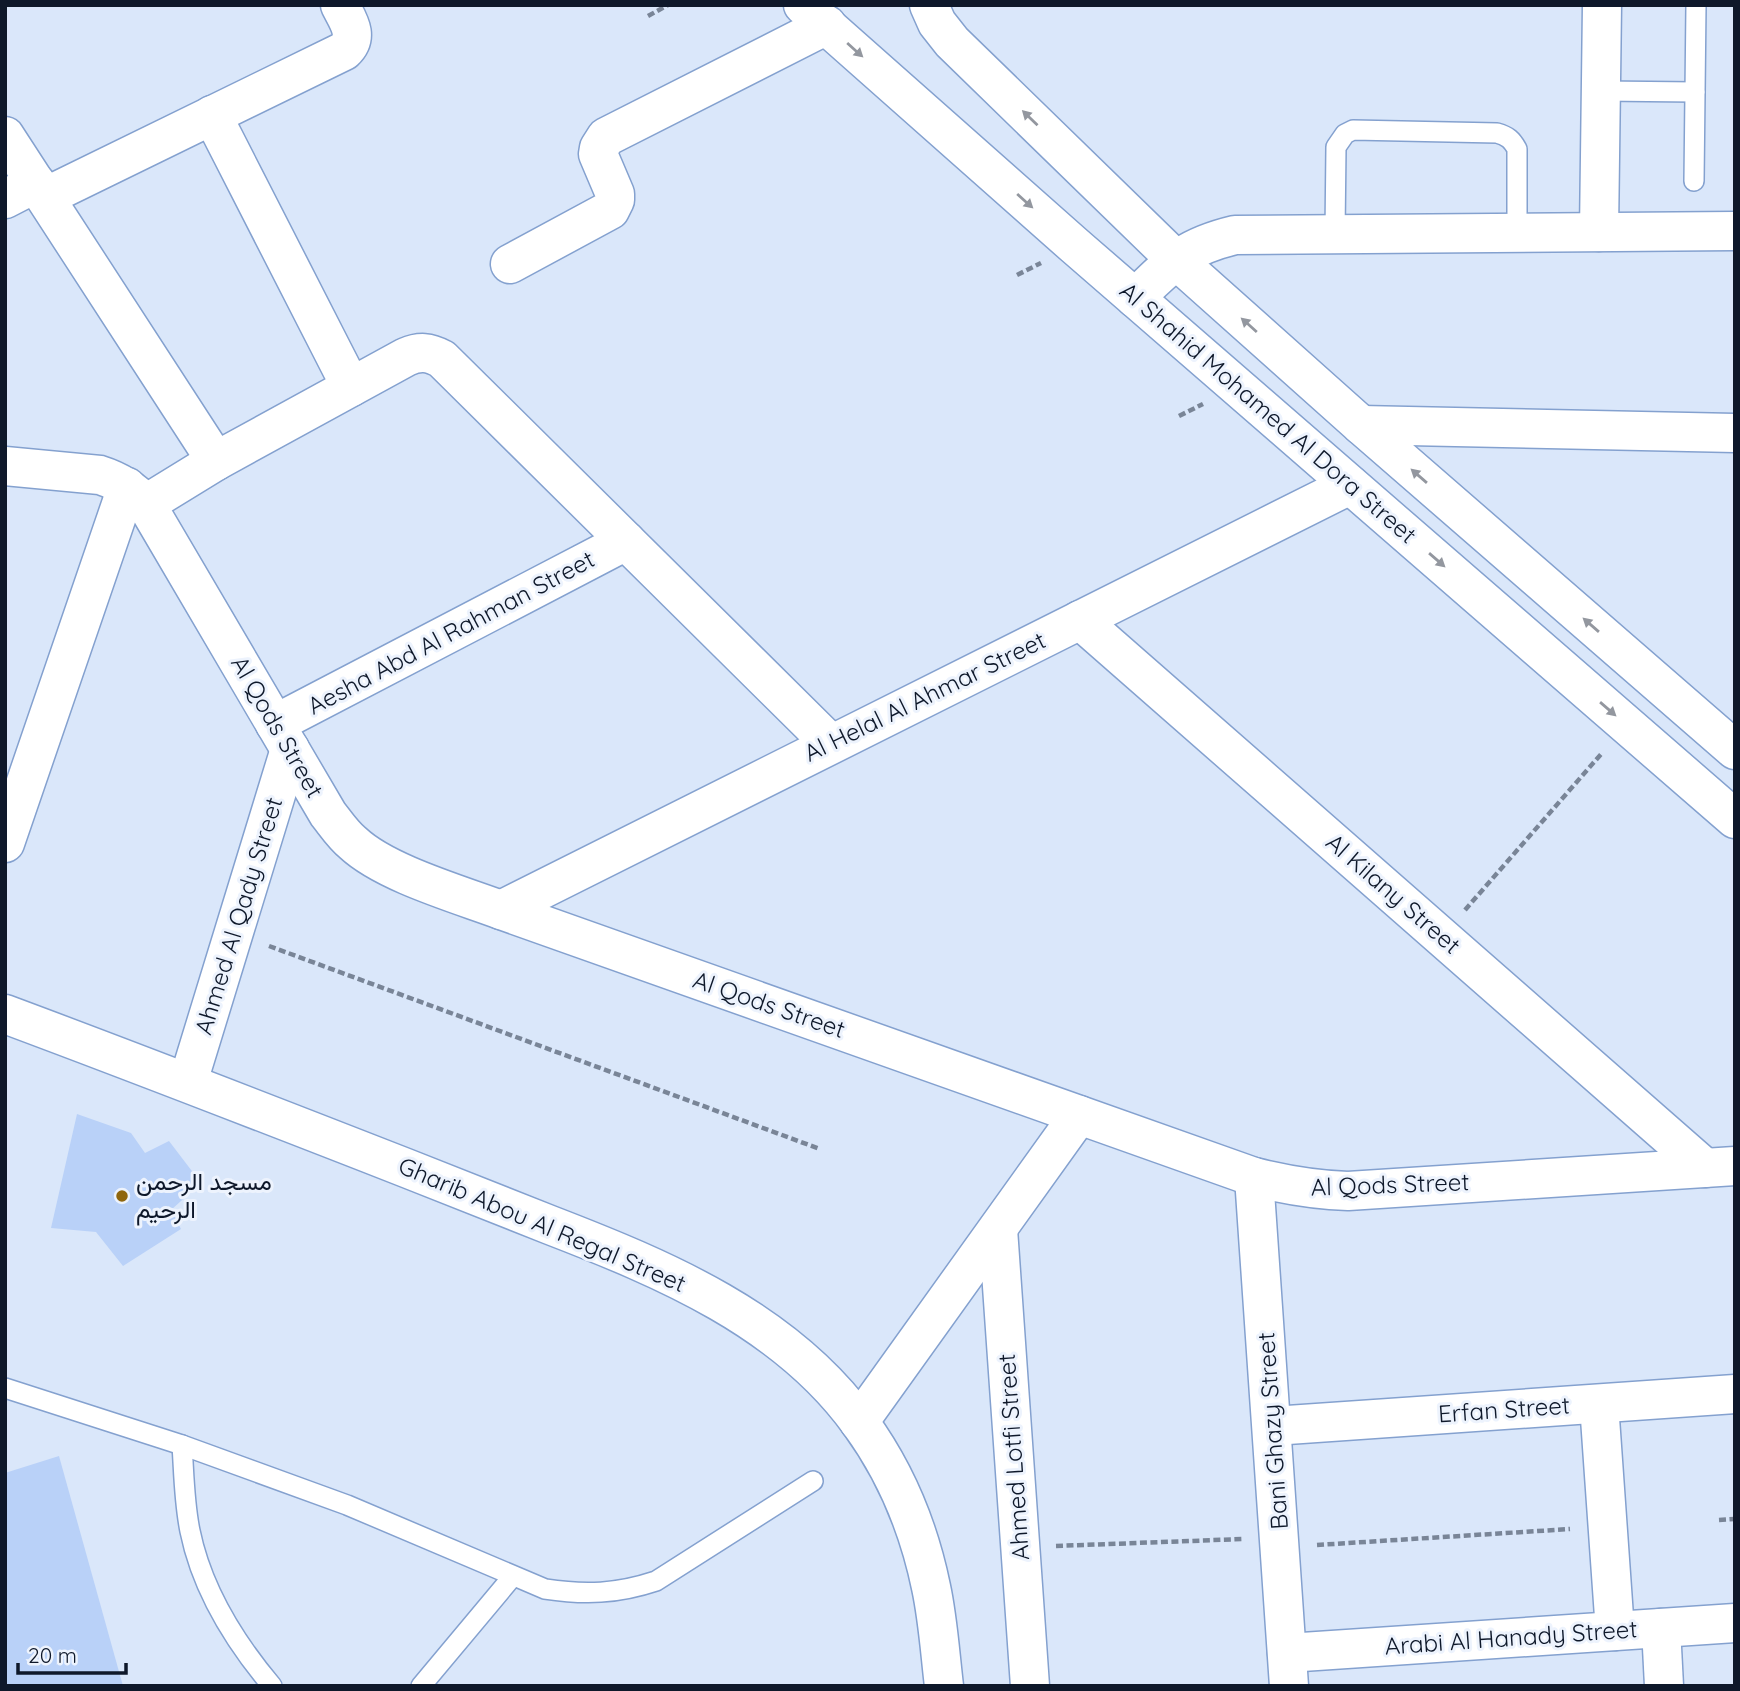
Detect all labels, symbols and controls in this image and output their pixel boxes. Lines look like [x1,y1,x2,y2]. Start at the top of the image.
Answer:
one-way arrow [846,42,864,58]
one-way arrow [1022,110,1039,126]
one-way arrow [1016,193,1034,209]
street label: Al Shahid Mohamed Al Dora Street [1114,275,1423,549]
one-way arrow [1241,317,1258,333]
one-way arrow [1411,468,1428,484]
street label: Aesha Abd Al Rahman Street [302,544,599,721]
one-way arrow [1428,552,1445,567]
one-way arrow [1582,617,1600,633]
street label: Al Helal Al Ahmar Street [799,625,1050,768]
street label: Al Qods Street [225,650,331,803]
one-way arrow [1600,701,1617,716]
street label: Ahmed Al Qady Street [188,793,288,1038]
street label: Al Kilany Street [1320,827,1467,960]
street label: Al Qods Street [689,964,849,1044]
street label: Gharib Abou Al Regal Street [394,1150,691,1298]
place label: مسجد الرحمن الرحيم [136,1166,272,1226]
street label: Al Qods Street [1310,1166,1470,1202]
marker: مسجد الرحمن الرحيم [114,1188,130,1204]
street label: Bani Ghazy Street [1250,1331,1294,1531]
street label: Ahmed Lotfi Street [991,1353,1035,1561]
street label: Erfan Street [1437,1389,1571,1429]
street label: Arabi Al Hanady Street [1383,1613,1638,1661]
scale bar [18,1632,126,1676]
text: 20 m [28,1642,77,1668]

